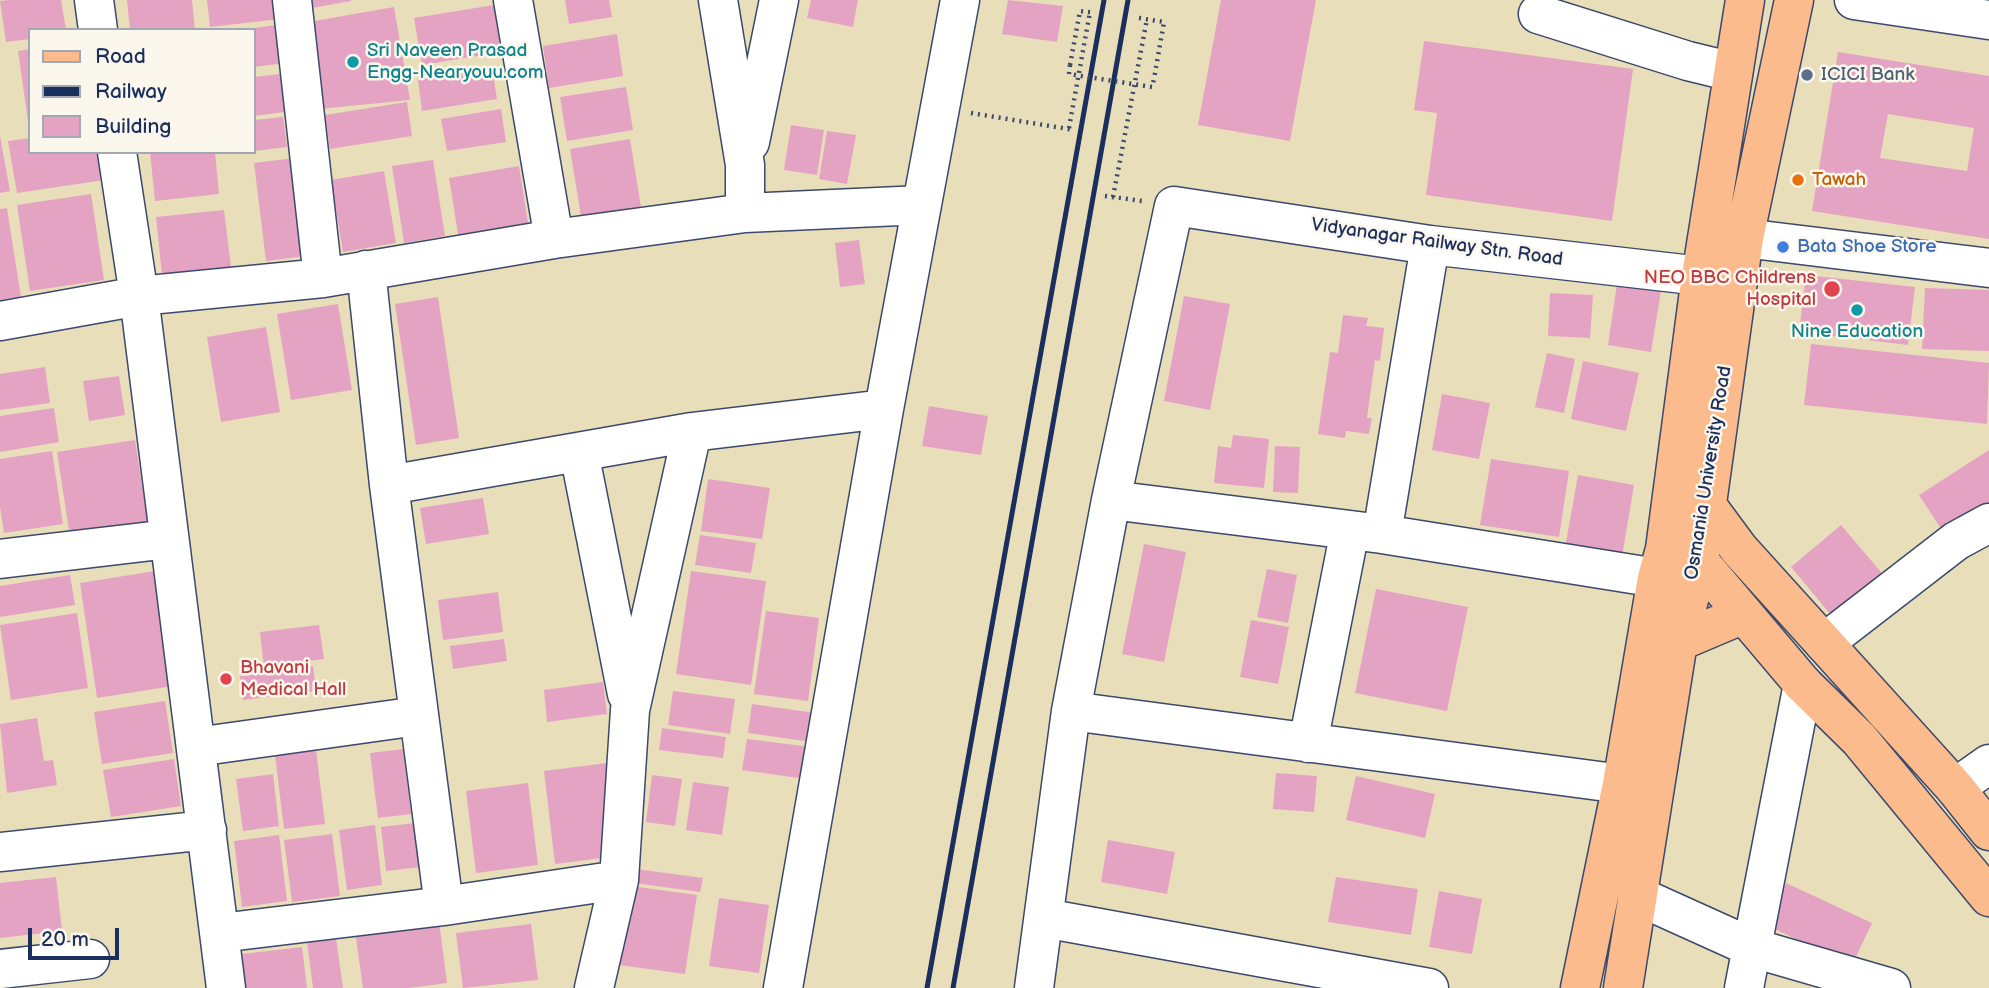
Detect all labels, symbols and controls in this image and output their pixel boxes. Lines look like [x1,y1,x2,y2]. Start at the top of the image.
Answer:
legend [28,28,256,154]
place label: Sri Naveen Prasad Engg-Nearyouu.com [367,40,543,84]
text: Road [95,44,146,69]
marker: Sri Naveen Prasad Engg-Nearyouu.com [345,54,361,70]
place label: ICICI Bank [1821,64,1915,86]
marker: ICICI Bank [1799,67,1815,83]
text: Railway [95,79,167,104]
text: Building [95,114,171,139]
place label: Tawah [1812,169,1866,191]
marker: Tawah [1790,172,1806,188]
street label: Vidyanagar Railway Stn. Road [1310,214,1564,272]
place label: Bata Shoe Store [1797,236,1936,258]
marker: Bata Shoe Store [1775,239,1791,255]
place label: NEO BBC Childrens Hospital [1644,267,1816,311]
marker: NEO BBC Childrens Hospital [1822,279,1842,299]
marker: Nine Education [1849,302,1865,318]
place label: Nine Education [1791,321,1923,343]
street label: Osmania University Road [1681,364,1737,582]
place label: Bhavani Medical Hall [240,657,346,701]
marker: Bhavani Medical Hall [218,671,234,687]
scale bar [32,914,122,958]
text: 20 m [41,927,89,952]

